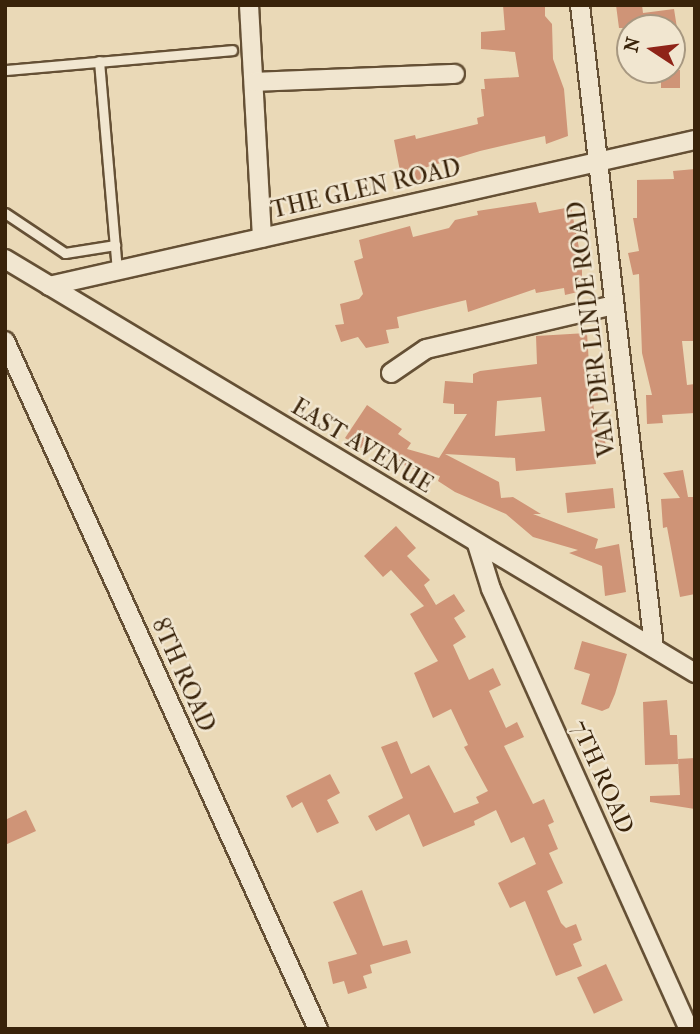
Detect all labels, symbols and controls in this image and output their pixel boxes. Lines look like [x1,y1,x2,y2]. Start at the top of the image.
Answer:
north arrow [616,14,686,84]
text: N [620,35,645,54]
street label: THE GLEN ROAD [268,153,464,225]
street label: VAN DER LINDE ROAD [562,200,622,458]
street label: EAST AVENUE [286,392,438,500]
street label: 8TH ROAD [145,614,221,736]
street label: 7TH ROAD [564,716,640,838]

